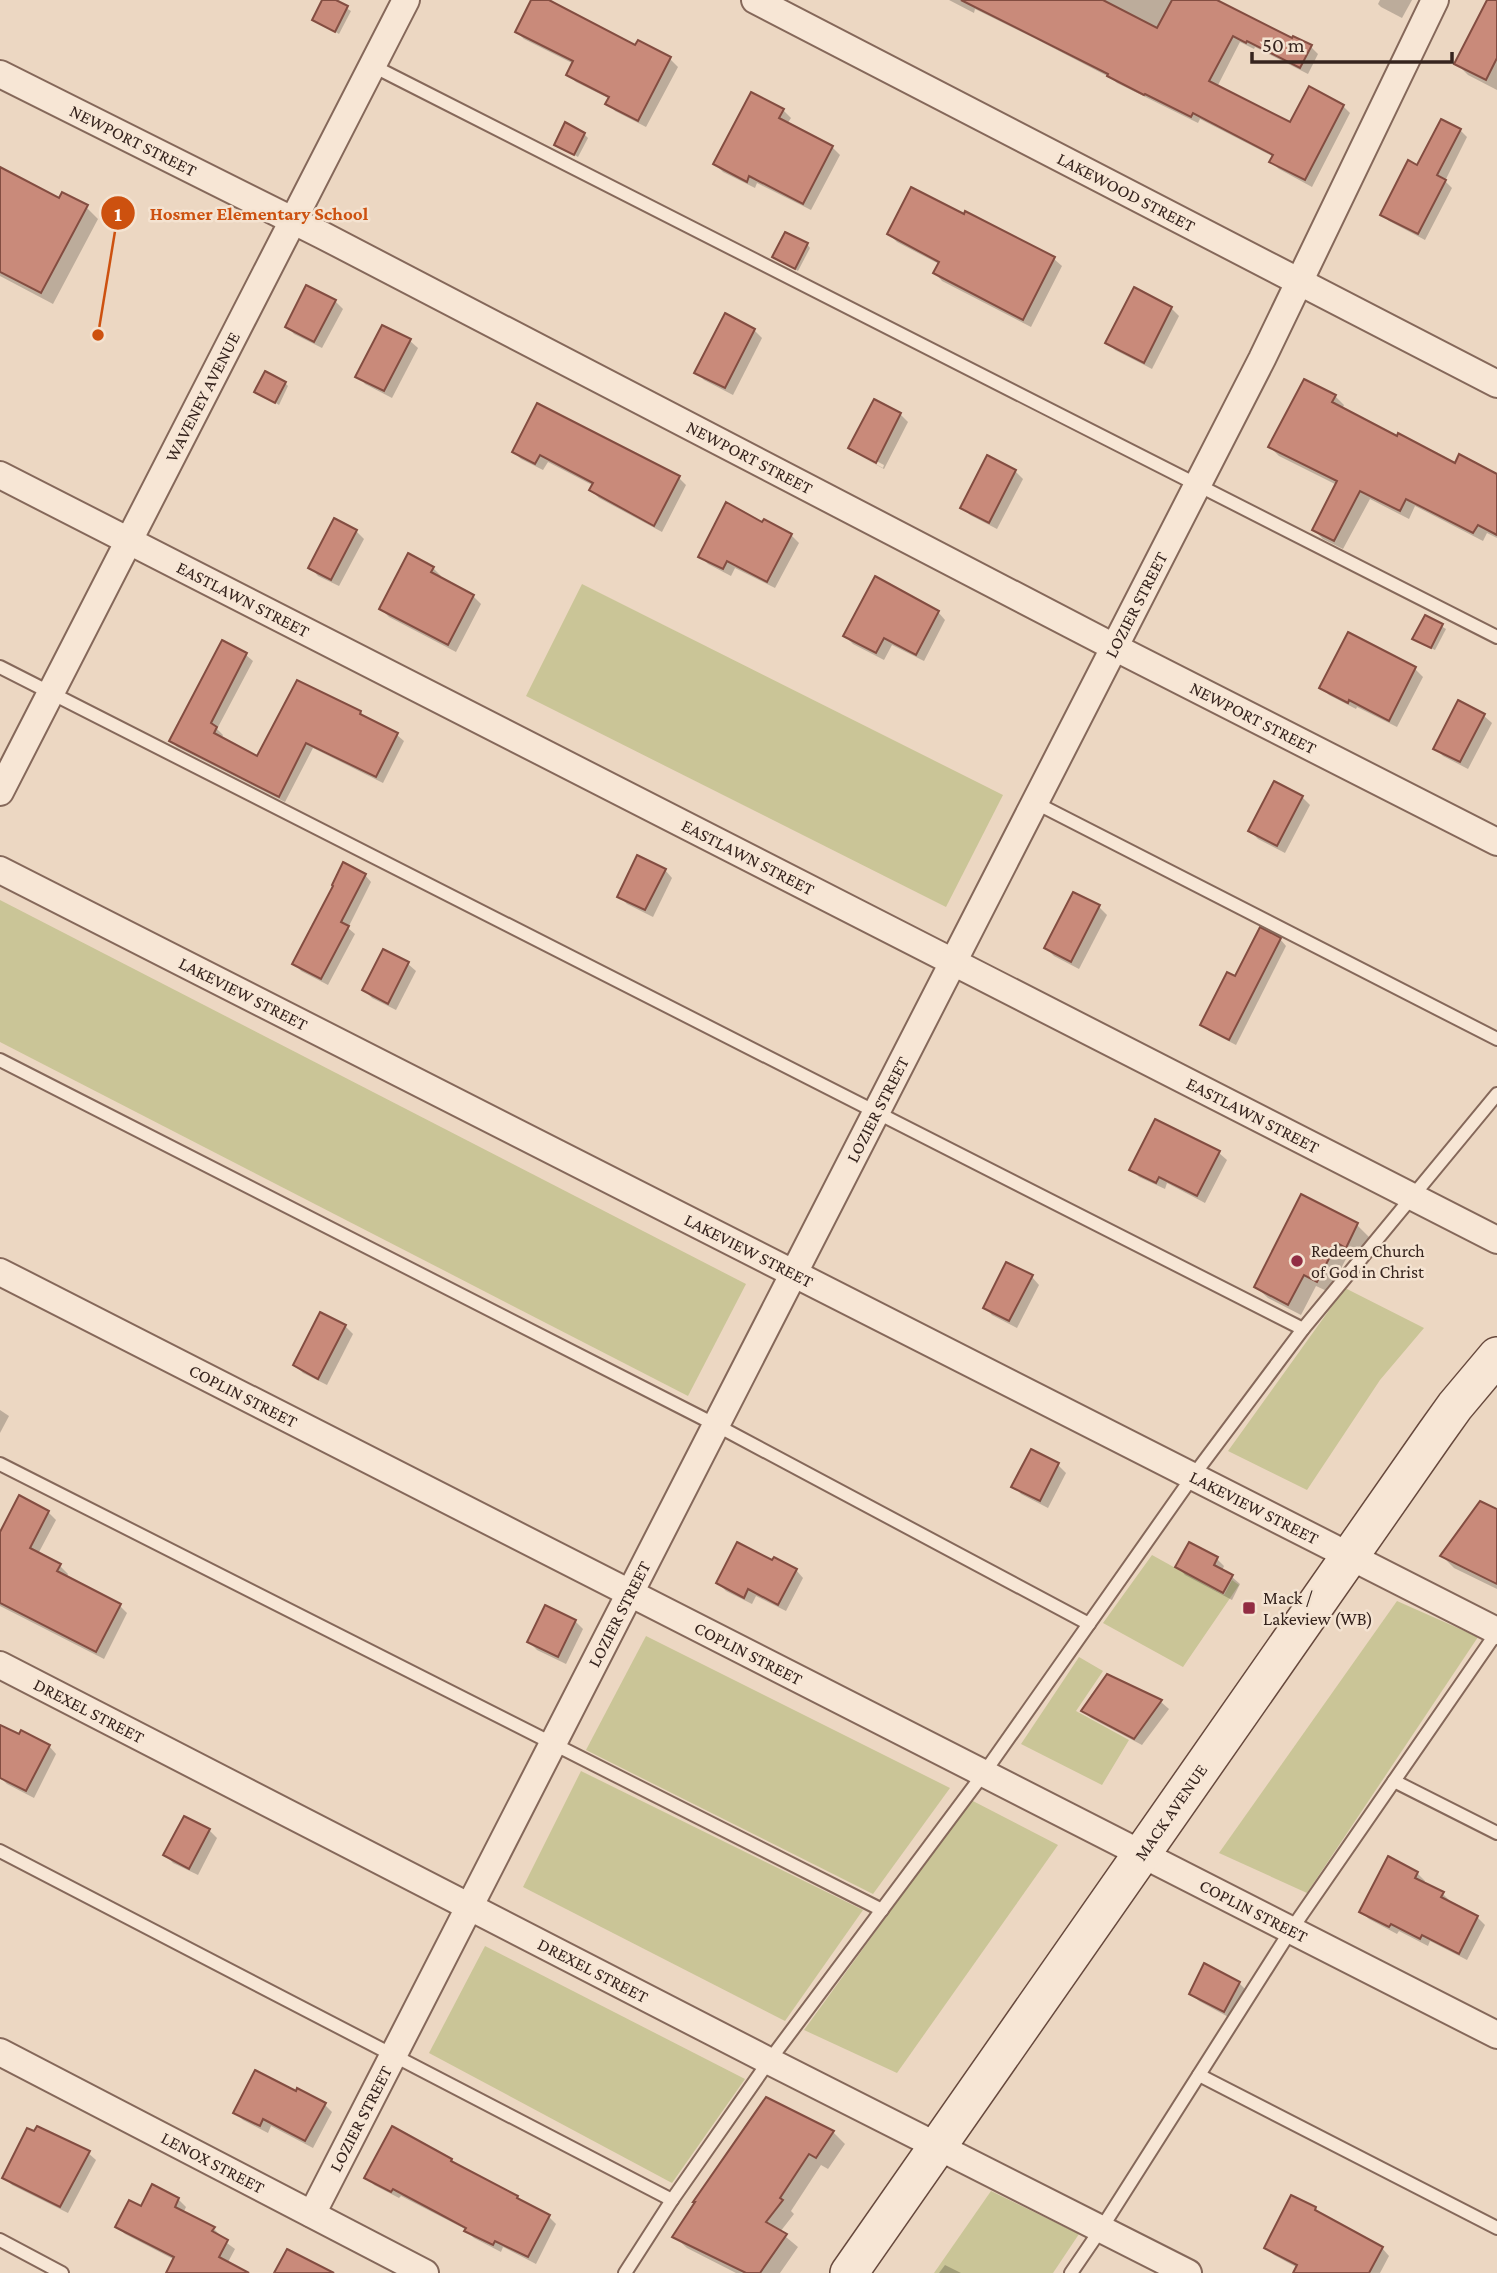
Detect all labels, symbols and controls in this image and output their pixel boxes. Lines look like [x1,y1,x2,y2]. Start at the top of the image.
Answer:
scale bar [1252,21,1452,65]
text: 50 m [1262,33,1305,57]
street label: NEWPORT STREET [67,101,200,181]
street label: LAKEWOOD STREET [1054,148,1199,236]
callout: Hosmer Elementary School [100,193,382,233]
text: 1 [114,202,122,226]
text: Hosmer Elementary School [150,203,369,224]
street label: WAVENEY AVENUE [161,328,244,465]
street label: NEWPORT STREET [683,416,816,499]
street label: LOZIER STREET [1101,548,1172,661]
street label: EASTLAWN STREET [173,557,313,641]
street label: NEWPORT STREET [1187,677,1320,758]
street label: EASTLAWN STREET [678,815,818,900]
street label: LAKEVIEW STREET [176,953,311,1035]
street label: LOZIER STREET [842,1053,913,1166]
street label: EASTLAWN STREET [1183,1073,1323,1158]
street label: LAKEVIEW STREET [681,1210,817,1292]
place label: Redeem Church of God in Christ [1311,1241,1425,1282]
marker: Redeem Church of God in Christ [1289,1253,1305,1269]
street label: COPLIN STREET [186,1360,301,1432]
street label: LAKEVIEW STREET [1187,1467,1322,1549]
street label: LOZIER STREET [584,1558,655,1670]
place label: Mack / Lakeview (WB) [1263,1588,1373,1630]
marker: Mack / Lakeview (WB) [1241,1600,1257,1616]
street label: COPLIN STREET [691,1618,806,1689]
street label: DREXEL STREET [30,1674,148,1748]
street label: MACK AVENUE [1130,1760,1211,1864]
street label: COPLIN STREET [1196,1875,1311,1947]
street label: DREXEL STREET [534,1934,652,2007]
street label: LOZIER STREET [325,2062,396,2175]
street label: LENOX STREET [158,2128,268,2198]

